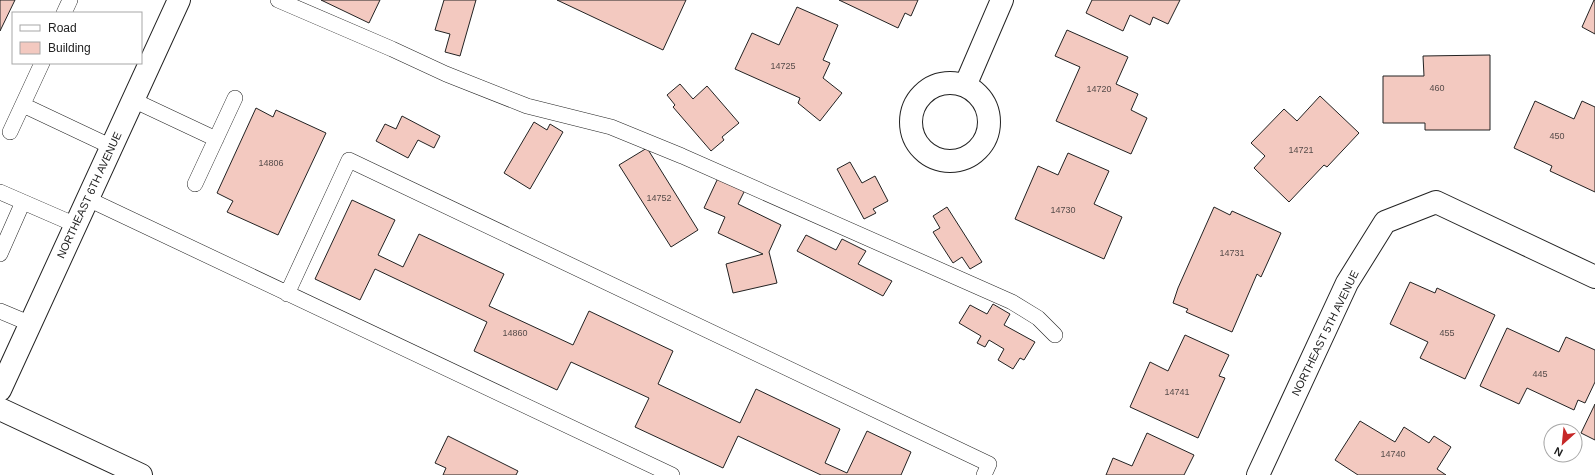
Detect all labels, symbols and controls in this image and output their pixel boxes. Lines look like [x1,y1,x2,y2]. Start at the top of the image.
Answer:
legend [12,12,142,64]
text: Road [48,21,77,35]
text: Building [48,41,91,55]
house number: 14725 [770,61,796,71]
house number: 460 [1429,83,1445,93]
house number: 14720 [1086,84,1112,94]
street label: NORTHEAST 6TH AVENUE [54,130,124,260]
house number: 450 [1549,131,1565,141]
house number: 14721 [1288,145,1314,155]
house number: 14806 [258,158,284,168]
house number: 14752 [646,193,672,203]
house number: 14730 [1050,205,1076,215]
house number: 14731 [1219,248,1245,258]
street label: NORTHEAST 5TH AVENUE [1289,268,1361,398]
house number: 14860 [502,328,528,338]
house number: 455 [1439,328,1455,338]
house number: 445 [1532,369,1548,379]
house number: 14741 [1164,387,1190,397]
north arrow [1543,423,1583,463]
text: N [1552,445,1565,459]
house number: 14740 [1380,449,1406,459]

